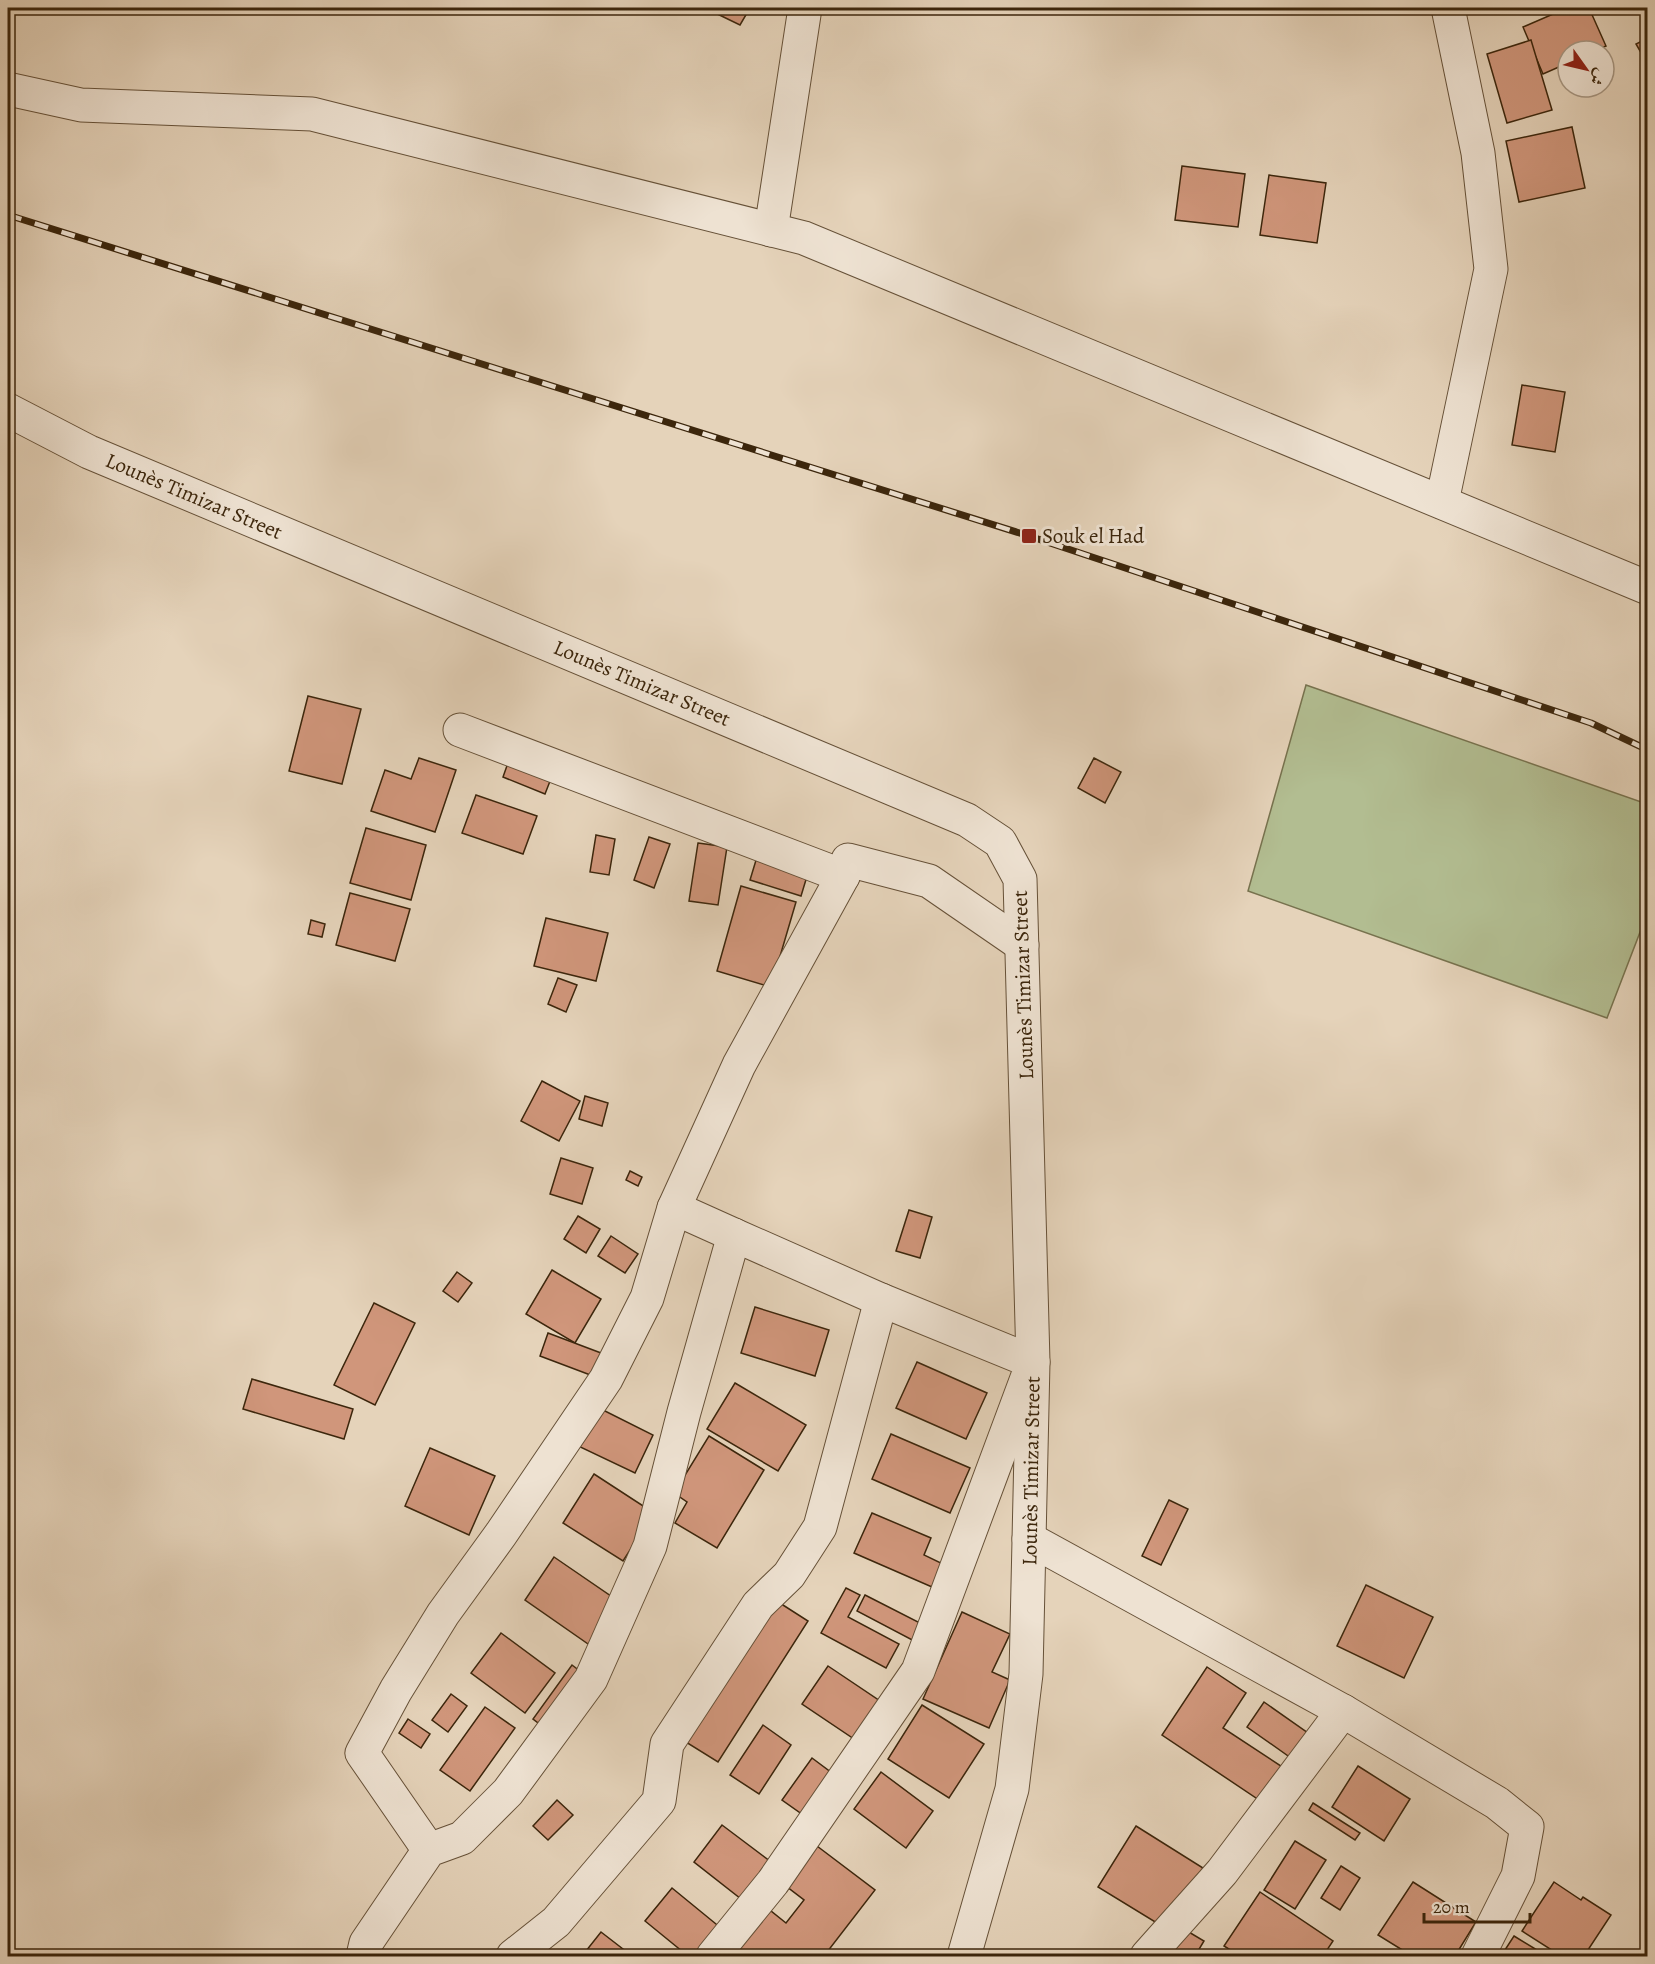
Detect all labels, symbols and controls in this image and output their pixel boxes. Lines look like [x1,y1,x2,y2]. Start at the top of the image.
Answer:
north arrow [1556,39,1616,99]
text: ش [1584,64,1611,90]
street label: Lounès Timizar Street [101,446,287,546]
place label: Souk el Had [1042,522,1145,550]
marker: Souk el Had [1020,527,1038,545]
street label: Lounès Timizar Street [549,633,735,733]
street label: Lounès Timizar Street [1006,890,1040,1080]
street label: Lounès Timizar Street [1015,1376,1047,1566]
scale bar [1424,1886,1530,1924]
text: 20 m [1433,1895,1470,1919]

